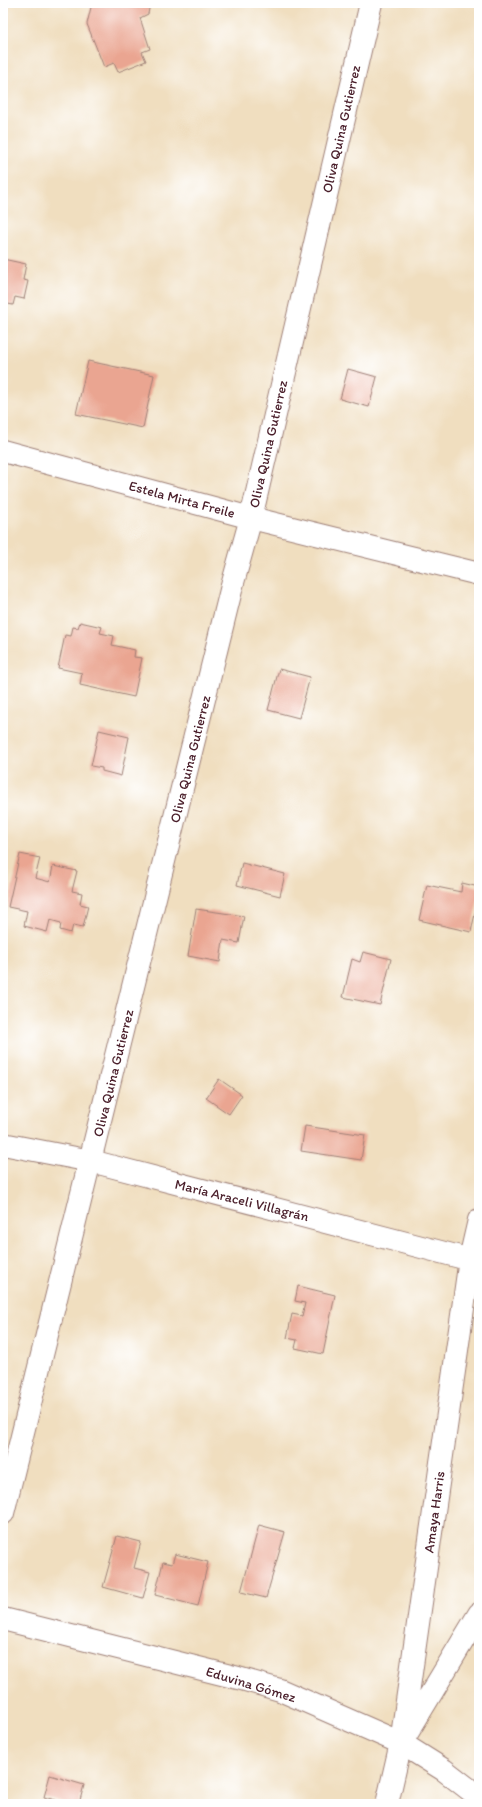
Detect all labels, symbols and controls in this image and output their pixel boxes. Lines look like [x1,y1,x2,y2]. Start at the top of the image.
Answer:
street label: Oliva Quina Gutierrez [319,63,365,195]
street label: Oliva Quina Gutierrez [246,378,292,510]
street label: Estela Mirta Freile [127,477,237,522]
street label: Oliva Quina Gutierrez [166,693,215,825]
street label: Oliva Quina Gutierrez [89,1007,138,1139]
street label: María Araceli Villagrán [173,1176,311,1225]
street label: Amaya Harris [420,1470,449,1554]
street label: Eduvina Gómez [204,1663,299,1706]

